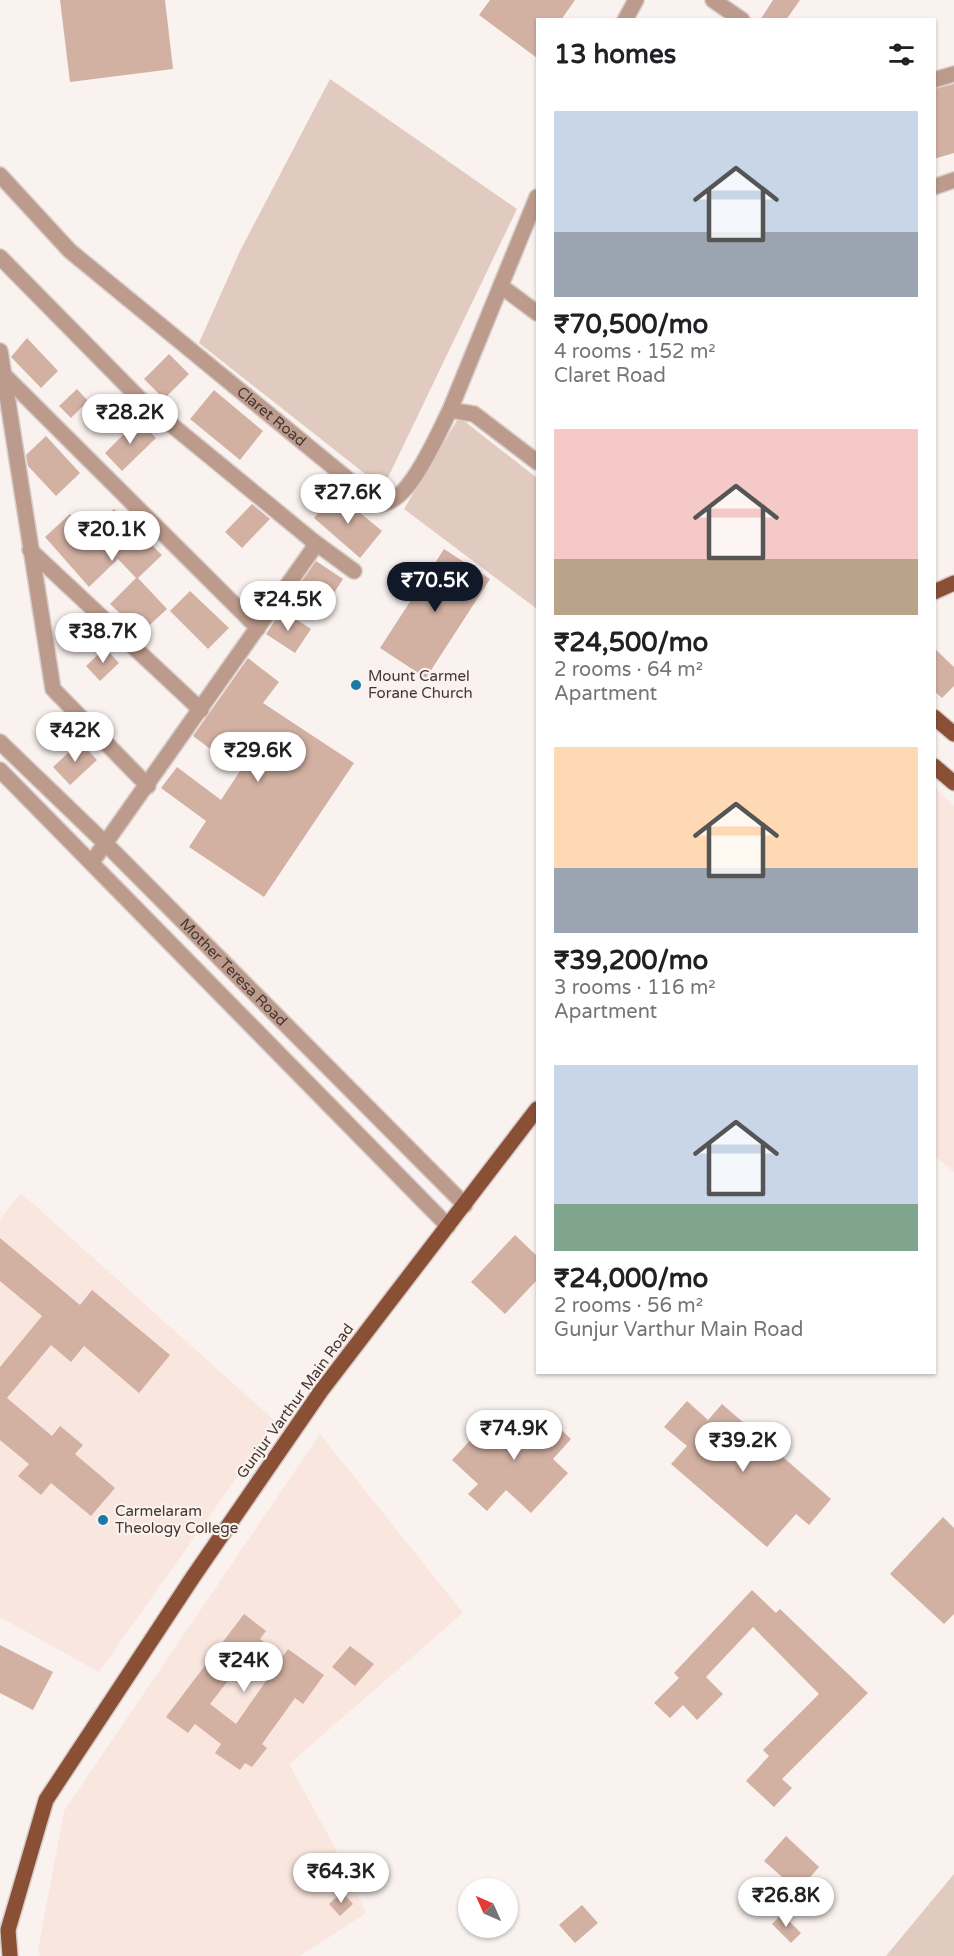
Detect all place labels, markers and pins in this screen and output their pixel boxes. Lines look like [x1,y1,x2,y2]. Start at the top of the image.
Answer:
pin: ₹28.2K [81,394,179,445]
pin: ₹27.6K [299,474,397,525]
pin: ₹20.1K [63,511,161,562]
pin: ₹70.5K [386,562,484,613]
pin: ₹24.5K [239,581,337,632]
pin: ₹38.7K [54,613,152,664]
place label: Mount Carmel Forane Church [368,667,473,702]
marker: Mount Carmel Forane Church [349,678,363,692]
pin: ₹42K [39,712,111,763]
pin: ₹29.6K [209,732,307,783]
pin: ₹74.9K [465,1410,563,1461]
pin: ₹39.2K [694,1422,792,1473]
place label: Carmelaram Theology College [115,1502,238,1537]
marker: Carmelaram Theology College [96,1513,110,1527]
pin: ₹24K [208,1642,280,1693]
pin: ₹64.3K [292,1853,390,1904]
pin: ₹26.8K [737,1877,835,1928]

